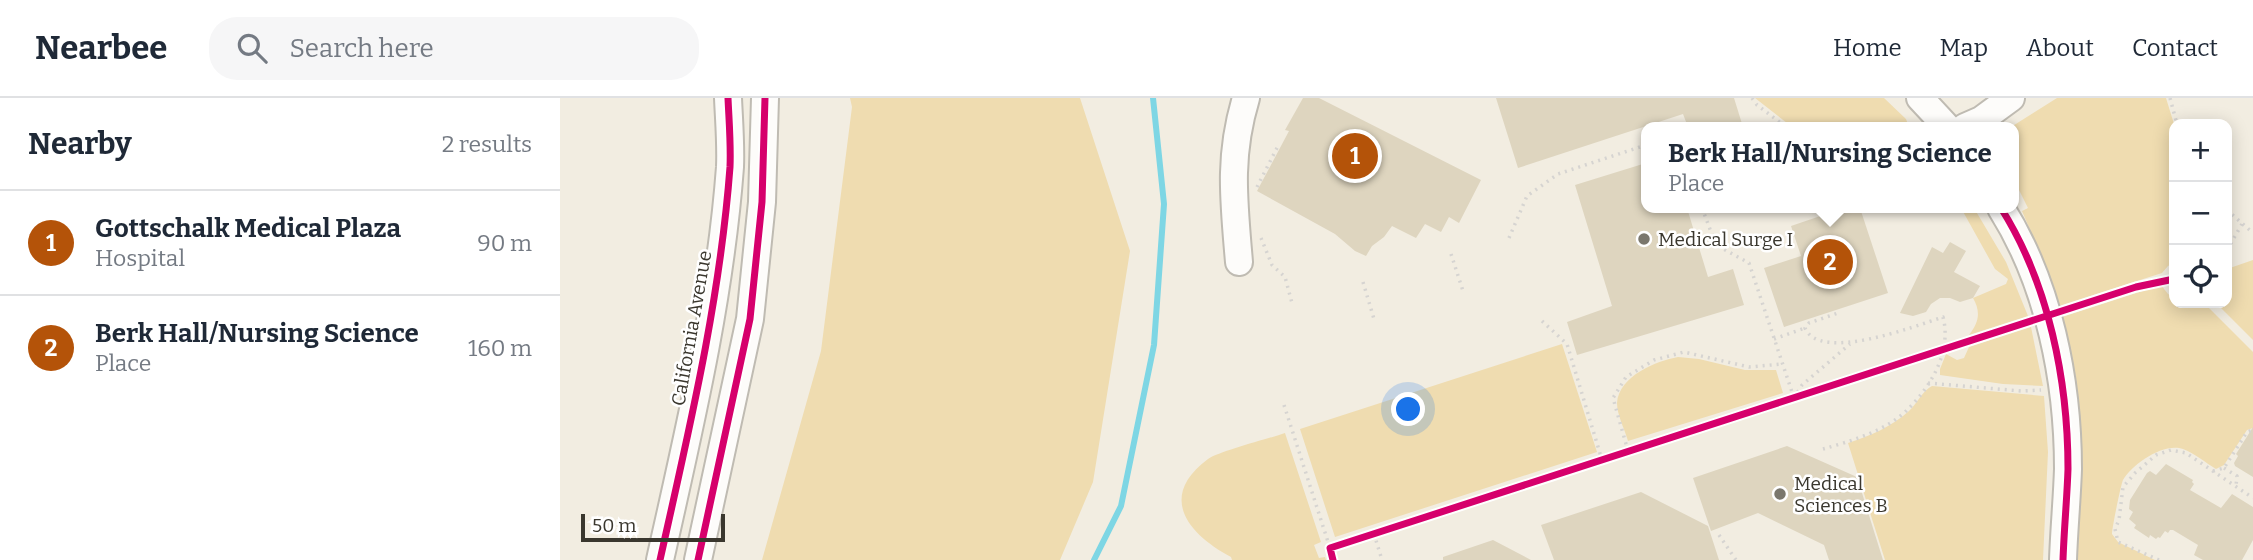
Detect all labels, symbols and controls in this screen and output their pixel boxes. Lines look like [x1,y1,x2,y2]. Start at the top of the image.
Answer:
search box [209,17,699,80]
text: Nearbee [35,28,167,68]
icon: search [233,29,271,67]
text: Search here [289,33,434,64]
text: Home [1833,34,1902,62]
text: Map [1940,34,1988,62]
text: About [2026,34,2094,62]
text: Contact [2132,34,2218,62]
map controls [2169,119,2232,308]
button: + [2169,119,2232,182]
popup [1641,122,2019,213]
text: Nearby [28,126,132,162]
text: 2 results [442,130,532,158]
pin: 1 [1332,130,1378,182]
text: Berk Hall/Nursing Science [1668,138,1992,169]
text: Place [1668,169,1724,197]
button: − [2169,182,2232,245]
text: Gottschalk Medical Plaza [95,213,401,244]
place label: Medical Surge I [1658,228,1793,251]
text: 1 [46,229,56,257]
text: 90 m [477,229,532,257]
marker: Medical Surge I [1636,231,1652,247]
pin: 2 [1807,236,1853,288]
text: Hospital [95,244,185,272]
button: locate [2169,245,2232,308]
street label: California Avenue [667,249,716,408]
text: Berk Hall/Nursing Science [95,318,419,349]
text: 2 [45,334,57,362]
text: 160 m [468,334,532,362]
text: Place [95,349,151,377]
your location [1391,392,1425,426]
place label: Medical Sciences B [1794,472,1888,517]
marker: Medical Sciences B [1772,486,1788,502]
scale bar [581,511,724,543]
text: 50 m [592,514,636,537]

